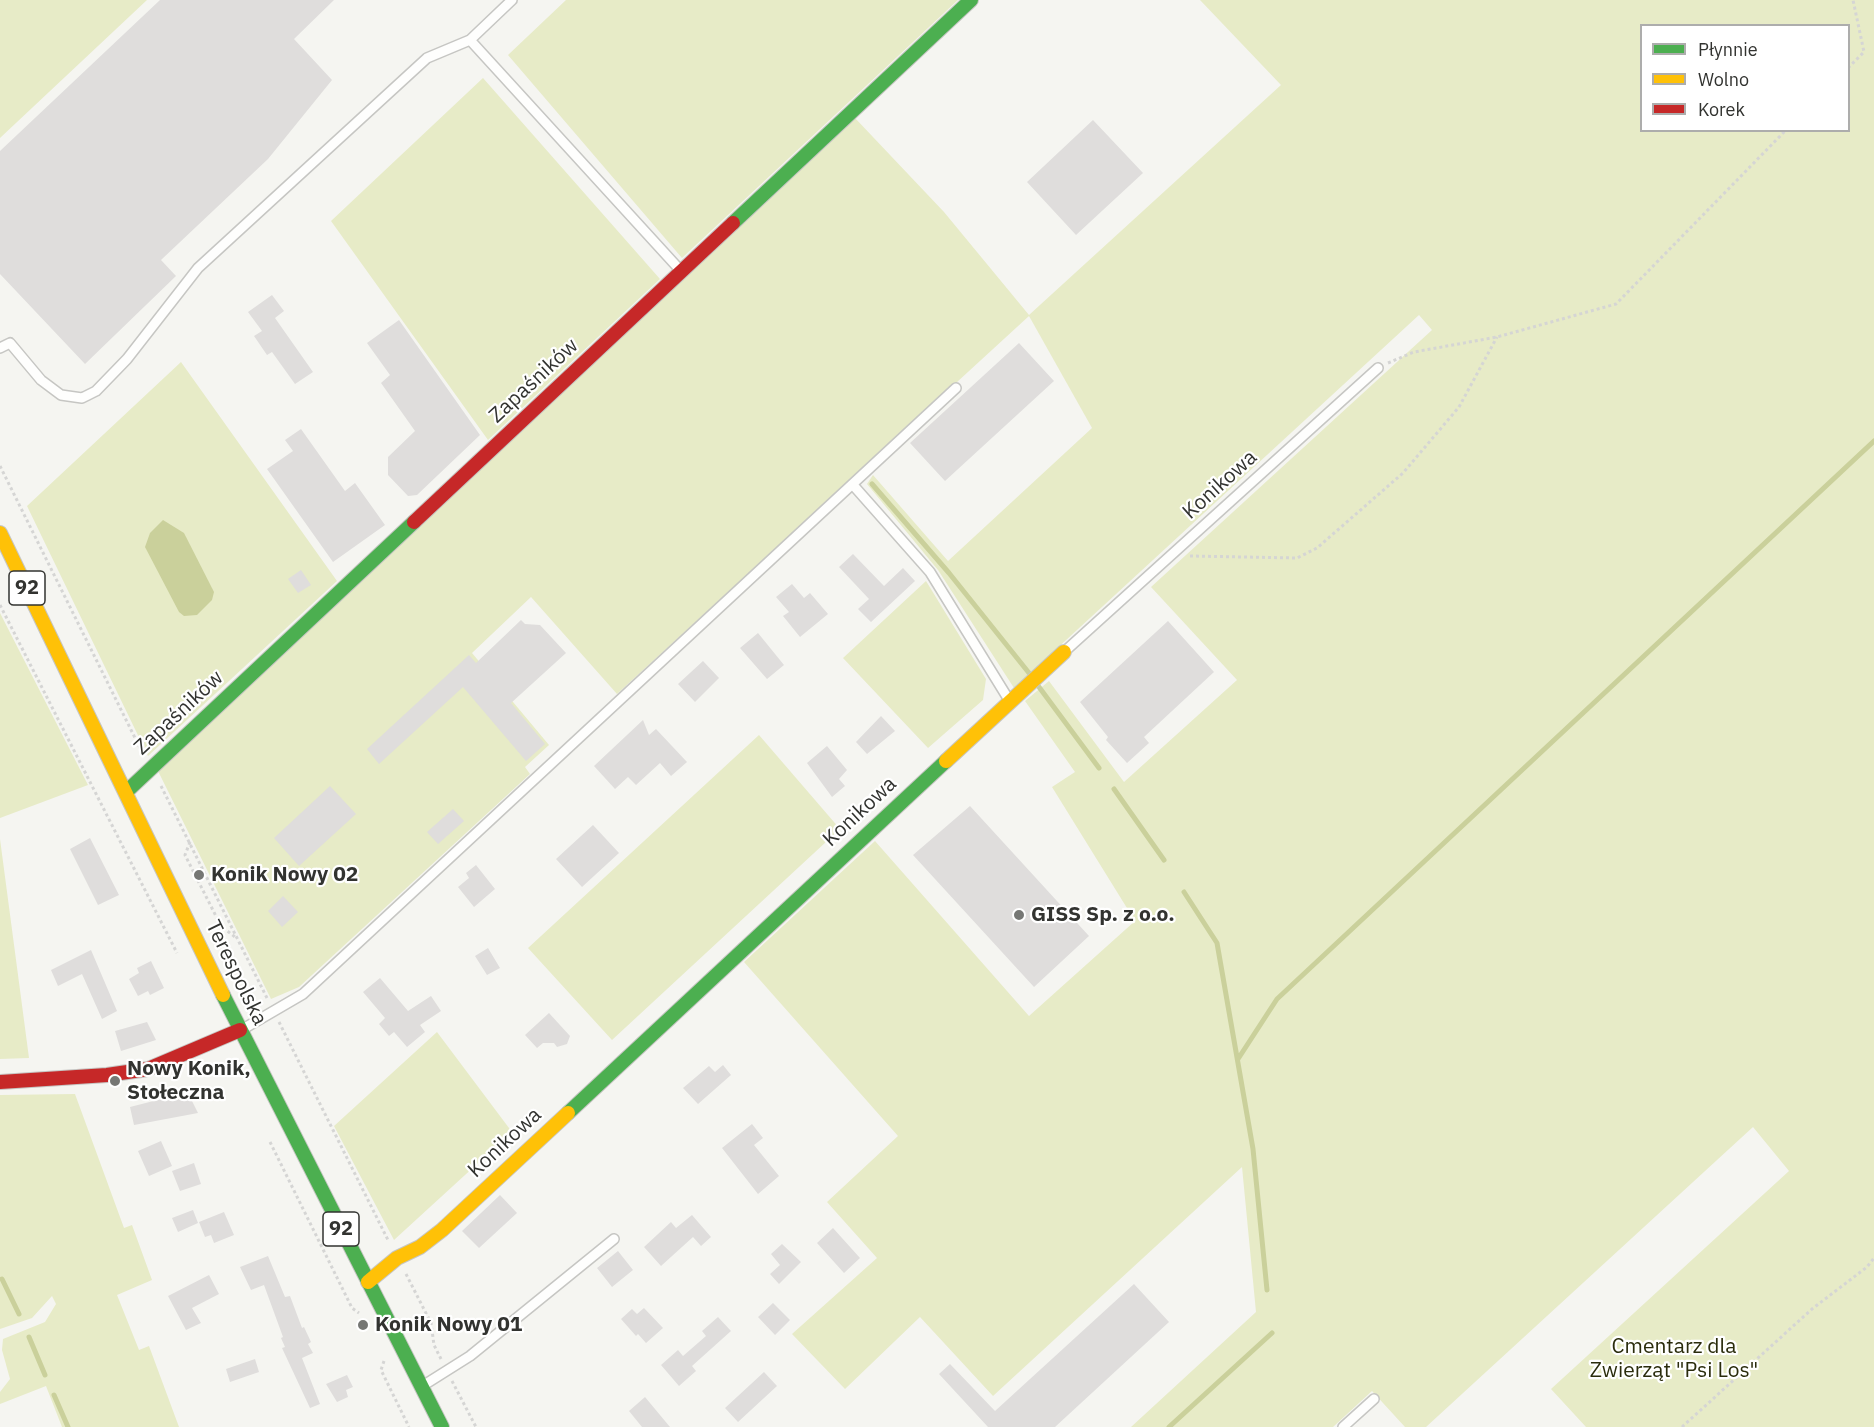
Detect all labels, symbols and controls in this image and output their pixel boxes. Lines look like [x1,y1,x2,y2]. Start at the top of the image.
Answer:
legend [1640,24,1850,132]
text: Płynnie [1698,38,1758,61]
text: Wolno [1698,68,1749,91]
text: Korek [1698,98,1745,121]
street label: Zapaśników [484,333,584,429]
street label: Konikowa [1178,445,1262,525]
road number: 92 [9,571,45,605]
street label: Zapaśników [129,665,229,761]
street label: Konikowa [818,772,902,852]
place label: Konik Nowy 02 [211,862,358,888]
marker: Konik Nowy 02 [192,868,206,882]
place label: GISS Sp. z o.o. [1031,902,1175,928]
marker: GISS Sp. z o.o. [1012,908,1026,922]
street label: Terespolska [200,916,272,1030]
place label: Nowy Konik, Stołeczna [127,1056,251,1106]
marker: Nowy Konik, Stołeczna [108,1074,122,1088]
street label: Konikowa [463,1103,547,1183]
road number: 92 [323,1212,359,1246]
place label: Konik Nowy 01 [375,1312,522,1338]
marker: Konik Nowy 01 [356,1318,370,1332]
park label: Cmentarz dla Zwierząt "Psi Los" [1590,1334,1758,1384]

